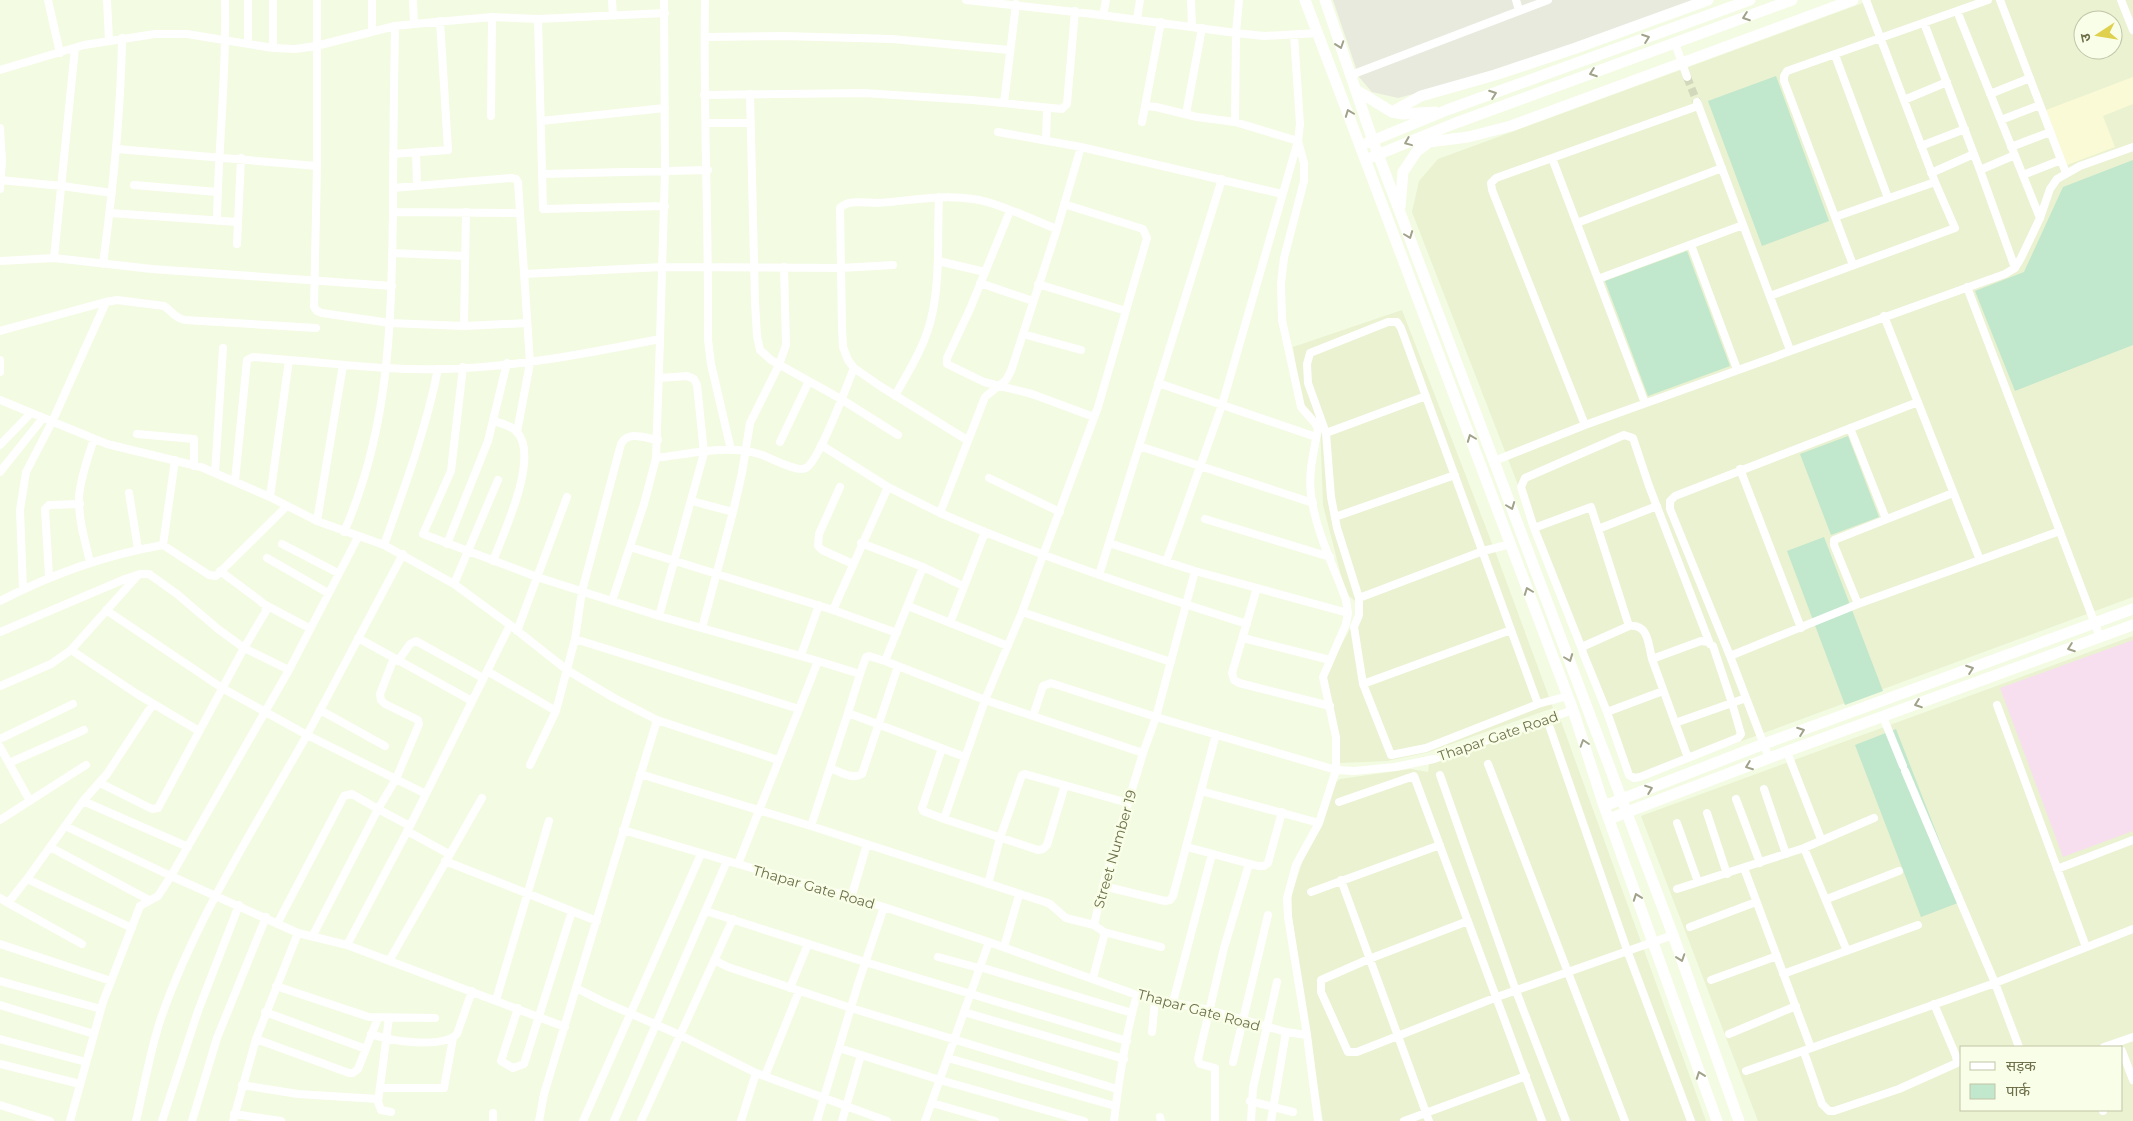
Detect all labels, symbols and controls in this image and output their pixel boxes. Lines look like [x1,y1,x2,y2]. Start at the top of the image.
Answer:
north arrow [2073,10,2123,60]
one-way arrow [1742,11,1751,21]
text: उ [2075,31,2095,44]
one-way arrow [1641,34,1649,44]
one-way arrow [1335,41,1345,49]
one-way arrow [1589,67,1598,77]
one-way arrow [1488,90,1497,100]
one-way arrow [1345,109,1355,118]
one-way arrow [1404,136,1413,146]
one-way arrow [1403,230,1413,239]
one-way arrow [1467,435,1477,443]
one-way arrow [1506,502,1516,510]
one-way arrow [1524,587,1534,595]
one-way arrow [2067,642,2076,652]
one-way arrow [1563,654,1573,662]
one-way arrow [1965,665,1974,675]
one-way arrow [1914,698,1923,708]
street label: Thapar Gate Road [1436,707,1560,765]
one-way arrow [1796,727,1805,737]
one-way arrow [1579,740,1589,748]
one-way arrow [1746,760,1754,770]
one-way arrow [1645,785,1653,795]
street label: Street Number 19 [1089,788,1141,910]
street label: Thapar Gate Road [751,861,877,913]
one-way arrow [1633,893,1643,902]
one-way arrow [1676,953,1686,962]
street label: Thapar Gate Road [1136,985,1262,1035]
legend [1960,1046,2123,1111]
text: सड़क [2006,1056,2036,1075]
one-way arrow [1696,1072,1706,1080]
text: पार्क [2006,1081,2030,1100]

